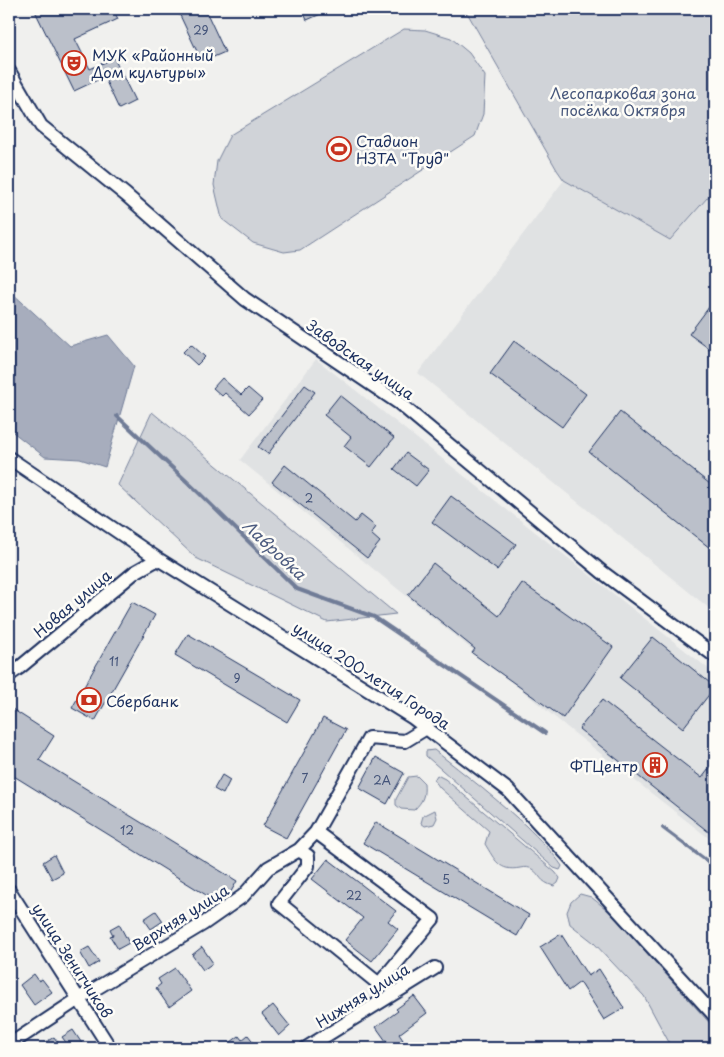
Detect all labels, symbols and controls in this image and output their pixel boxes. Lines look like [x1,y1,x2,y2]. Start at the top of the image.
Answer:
house number: 29 [193,21,209,39]
place label: МУК «Районный Дом культуры» [91,43,214,83]
theatre icon: МУК «Районный Дом культуры» [61,50,87,76]
park label: Лесопарковая зона посёлка Октября [550,81,697,121]
place label: Стадион НЗТА "Труд" [356,129,449,169]
sports icon: Стадион НЗТА "Труд" [326,136,352,162]
street label: Заводская улица [302,313,420,405]
house number: 2 [305,489,313,507]
water label: Лавровка [238,513,313,585]
street label: Новая улица [28,563,116,642]
street label: улица 200-летия Города [289,615,456,735]
house number: 11 [109,652,119,670]
house number: 9 [233,669,241,687]
bank icon: Сбербанк [76,687,102,713]
place label: Сбербанк [106,689,178,712]
building icon: ФТЦентр [642,752,668,778]
place label: ФТЦентр [570,754,638,777]
house number: 7 [302,769,309,787]
house number: 2А [373,771,391,789]
house number: 12 [120,821,134,839]
house number: 5 [442,870,450,888]
street label: Верхняя улица [127,878,233,956]
house number: 22 [346,886,362,904]
street label: улица Зенитчиков [27,898,119,1022]
street label: Нижняя улица [311,957,414,1033]

